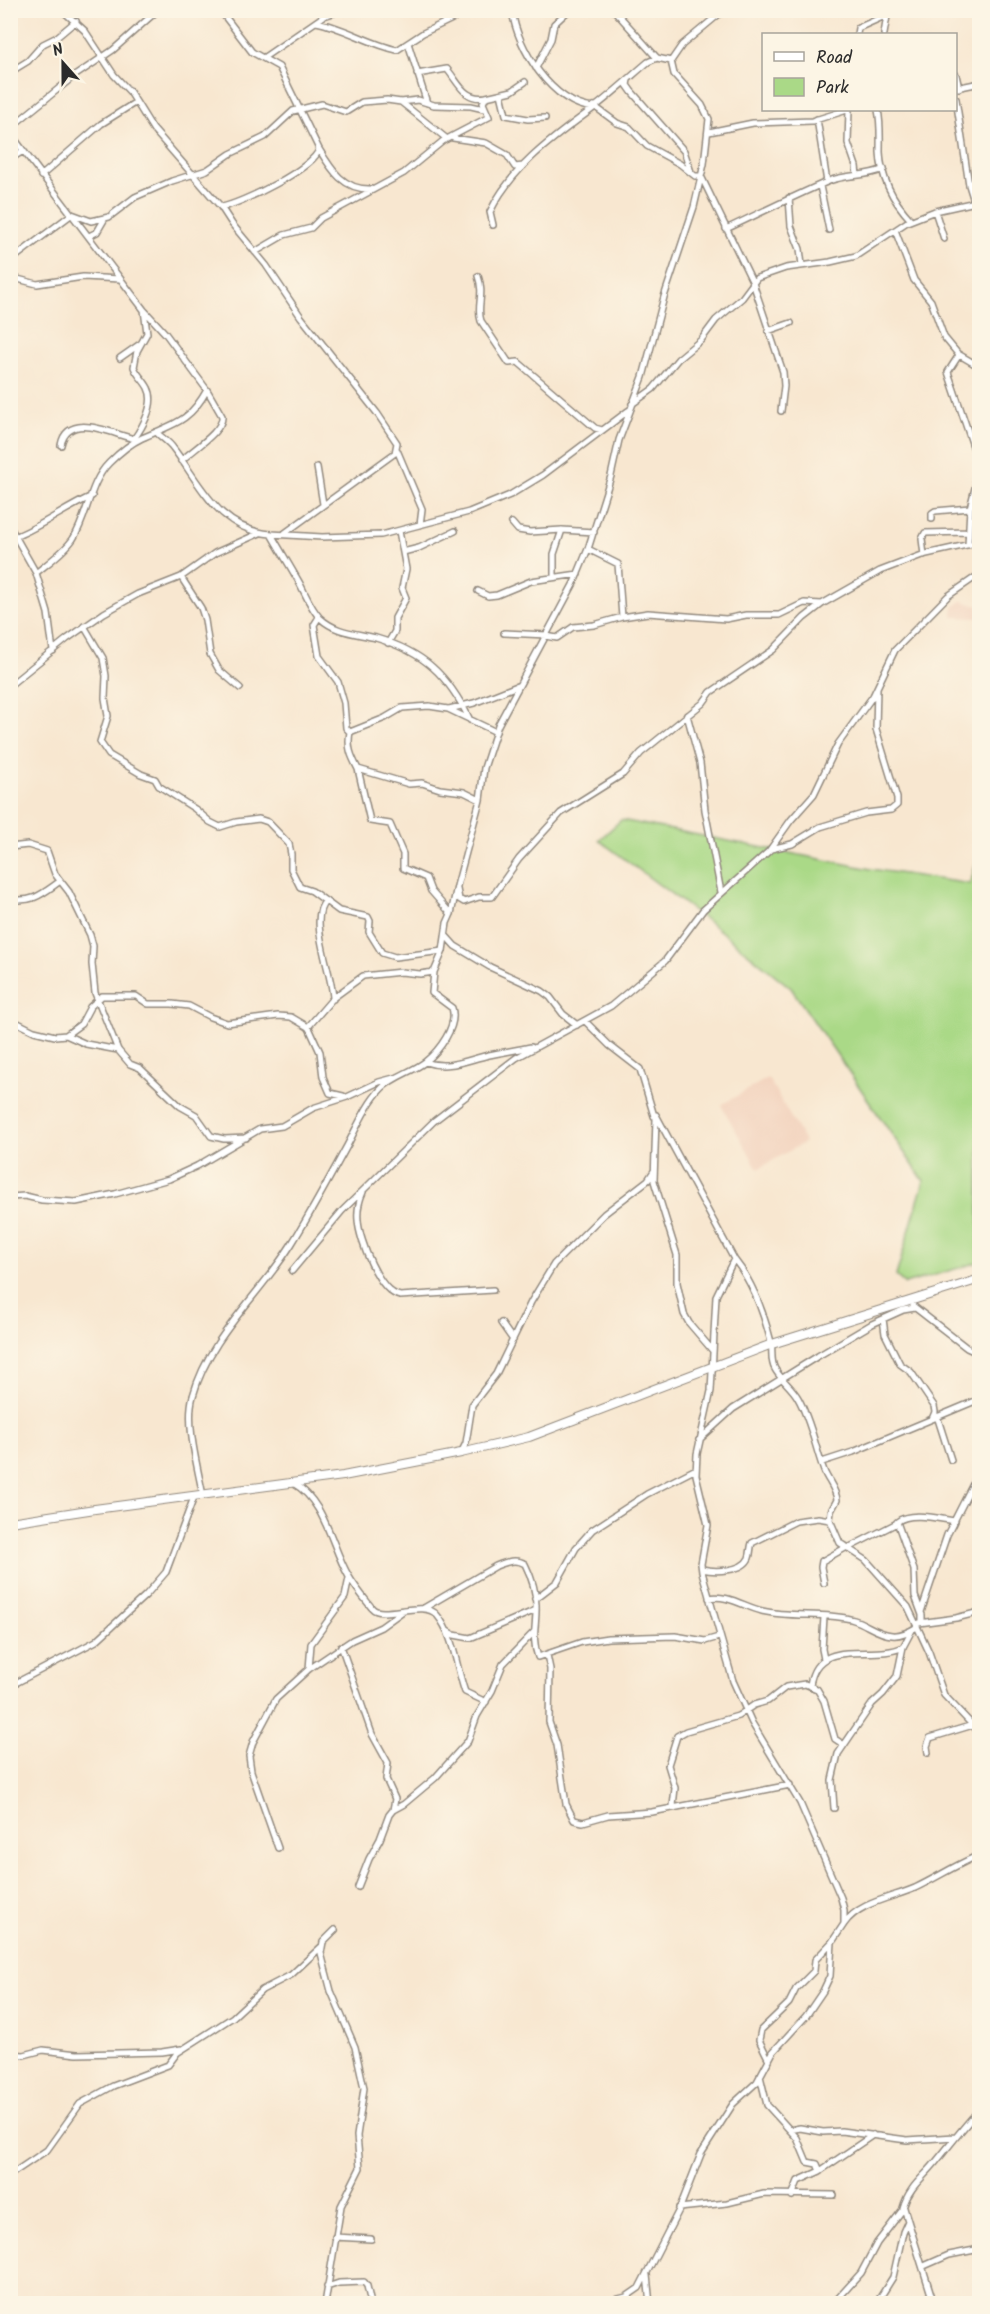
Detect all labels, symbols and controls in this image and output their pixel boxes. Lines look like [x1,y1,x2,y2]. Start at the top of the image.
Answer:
north arrow [33,33,93,93]
legend [762,33,957,111]
text: N [49,37,67,64]
text: Road [816,44,853,73]
text: Park [816,74,849,103]

